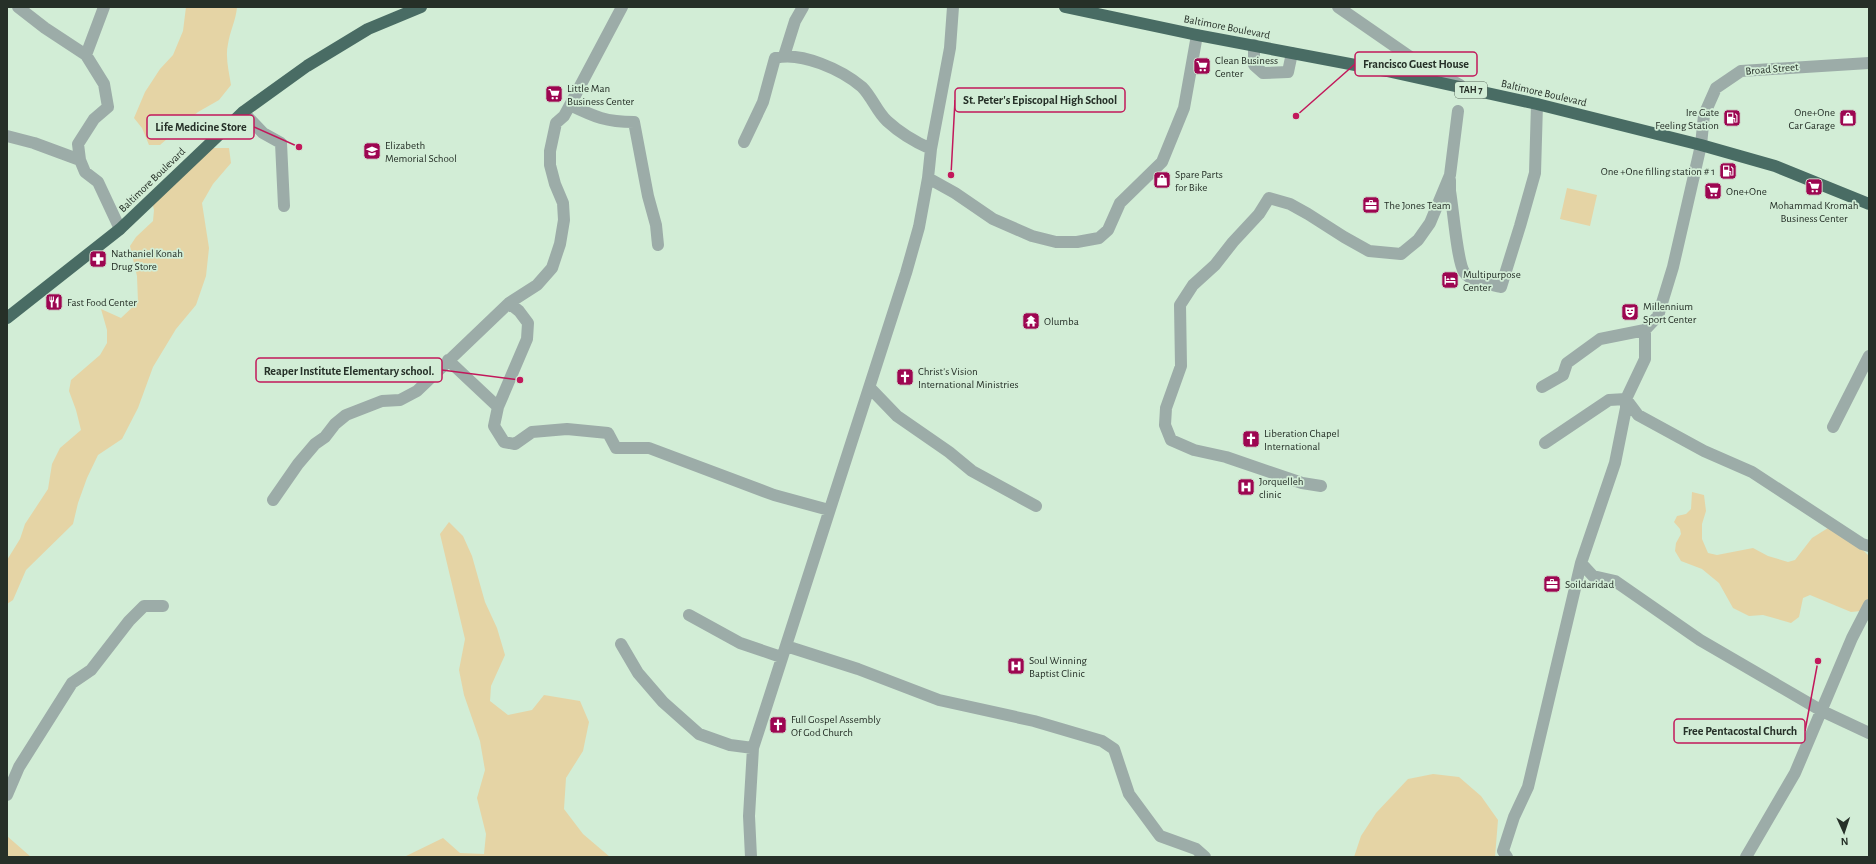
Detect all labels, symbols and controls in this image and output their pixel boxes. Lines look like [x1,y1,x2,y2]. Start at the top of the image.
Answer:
street label: Baltimore Boulevard [1183,13,1271,41]
callout: Francisco Guest House [1355,52,1477,76]
place label: Clean Business Center [1215,55,1278,79]
supermarket icon: Clean Business Center [1192,56,1212,76]
text: Francisco Guest House [1363,58,1469,70]
street label: Broad Street [1745,61,1799,77]
street label: Baltimore Boulevard [1500,78,1588,108]
road number: TAH 7 [1455,82,1487,98]
place label: Little Man Business Center [567,83,635,107]
supermarket icon: Little Man Business Center [544,84,564,104]
callout: St. Peter's Episcopal High School [955,88,1125,112]
text: St. Peter's Episcopal High School [963,94,1117,106]
place label: Ire Gate Feeling Station [1655,107,1719,131]
place label: One+One Car Garage [1789,107,1835,131]
fuel station icon: Ire Gate Feeling Station [1722,108,1742,128]
shop icon: One+One Car Garage [1838,108,1858,128]
callout: Life Medicine Store [147,115,254,139]
text: Life Medicine Store [155,121,247,133]
place label: Elizabeth Memorial School [385,140,457,164]
school or university icon: Elizabeth Memorial School [362,141,382,161]
street label: Baltimore Boulevard [117,145,188,214]
fuel station icon: One +One filling station # 1 [1718,161,1738,181]
place label: One +One filling station # 1 [1601,166,1715,177]
place label: Spare Parts for Bike [1175,169,1223,193]
shop icon: Spare Parts for Bike [1152,170,1172,190]
supermarket icon: Mohammad Kromah Business Center [1804,177,1824,197]
supermarket icon: One+One [1703,181,1723,201]
place label: One+One [1726,186,1767,197]
office icon: The Jones Team [1361,195,1381,215]
place label: The Jones Team [1384,200,1451,211]
place label: Mohammad Kromah Business Center [1770,200,1858,224]
place label: Nathaniel Konah Drug Store [111,248,183,272]
pharmacy icon: Nathaniel Konah Drug Store [88,249,108,269]
place label: Multipurpose Center [1463,269,1521,293]
hotel icon: Multipurpose Center [1440,270,1460,290]
restaurant icon: Fast Food Center [44,292,64,312]
place label: Fast Food Center [67,297,137,308]
place label: Millennium Sport Center [1643,301,1697,325]
theatre icon: Millennium Sport Center [1620,302,1640,322]
temple icon: Olumba [1021,311,1041,331]
place label: Olumba [1044,316,1079,327]
callout: Reaper Institute Elementary school. [256,358,442,382]
text: Reaper Institute Elementary school. [264,365,435,378]
place label: Christ's Vision International Ministries [918,366,1019,390]
church icon: Christ's Vision International Ministries [895,367,915,387]
place label: Liberation Chapel International [1264,428,1339,452]
church icon: Liberation Chapel International [1241,429,1261,449]
place label: Jorquelleh clinic [1259,476,1304,500]
hospital icon: Jorquelleh clinic [1236,477,1256,497]
office icon: Soildaridad [1542,574,1562,594]
place label: Soildaridad [1565,579,1614,590]
place label: Soul Winning Baptist Clinic [1029,655,1088,679]
hospital icon: Soul Winning Baptist Clinic [1006,656,1026,676]
place label: Full Gospel Assembly Of God Church [791,714,881,738]
church icon: Full Gospel Assembly Of God Church [768,715,788,735]
callout: Free Pentacostal Church [1674,719,1805,743]
text: Free Pentacostal Church [1683,725,1797,737]
north arrow [1824,812,1864,852]
text: N [1840,836,1849,847]

